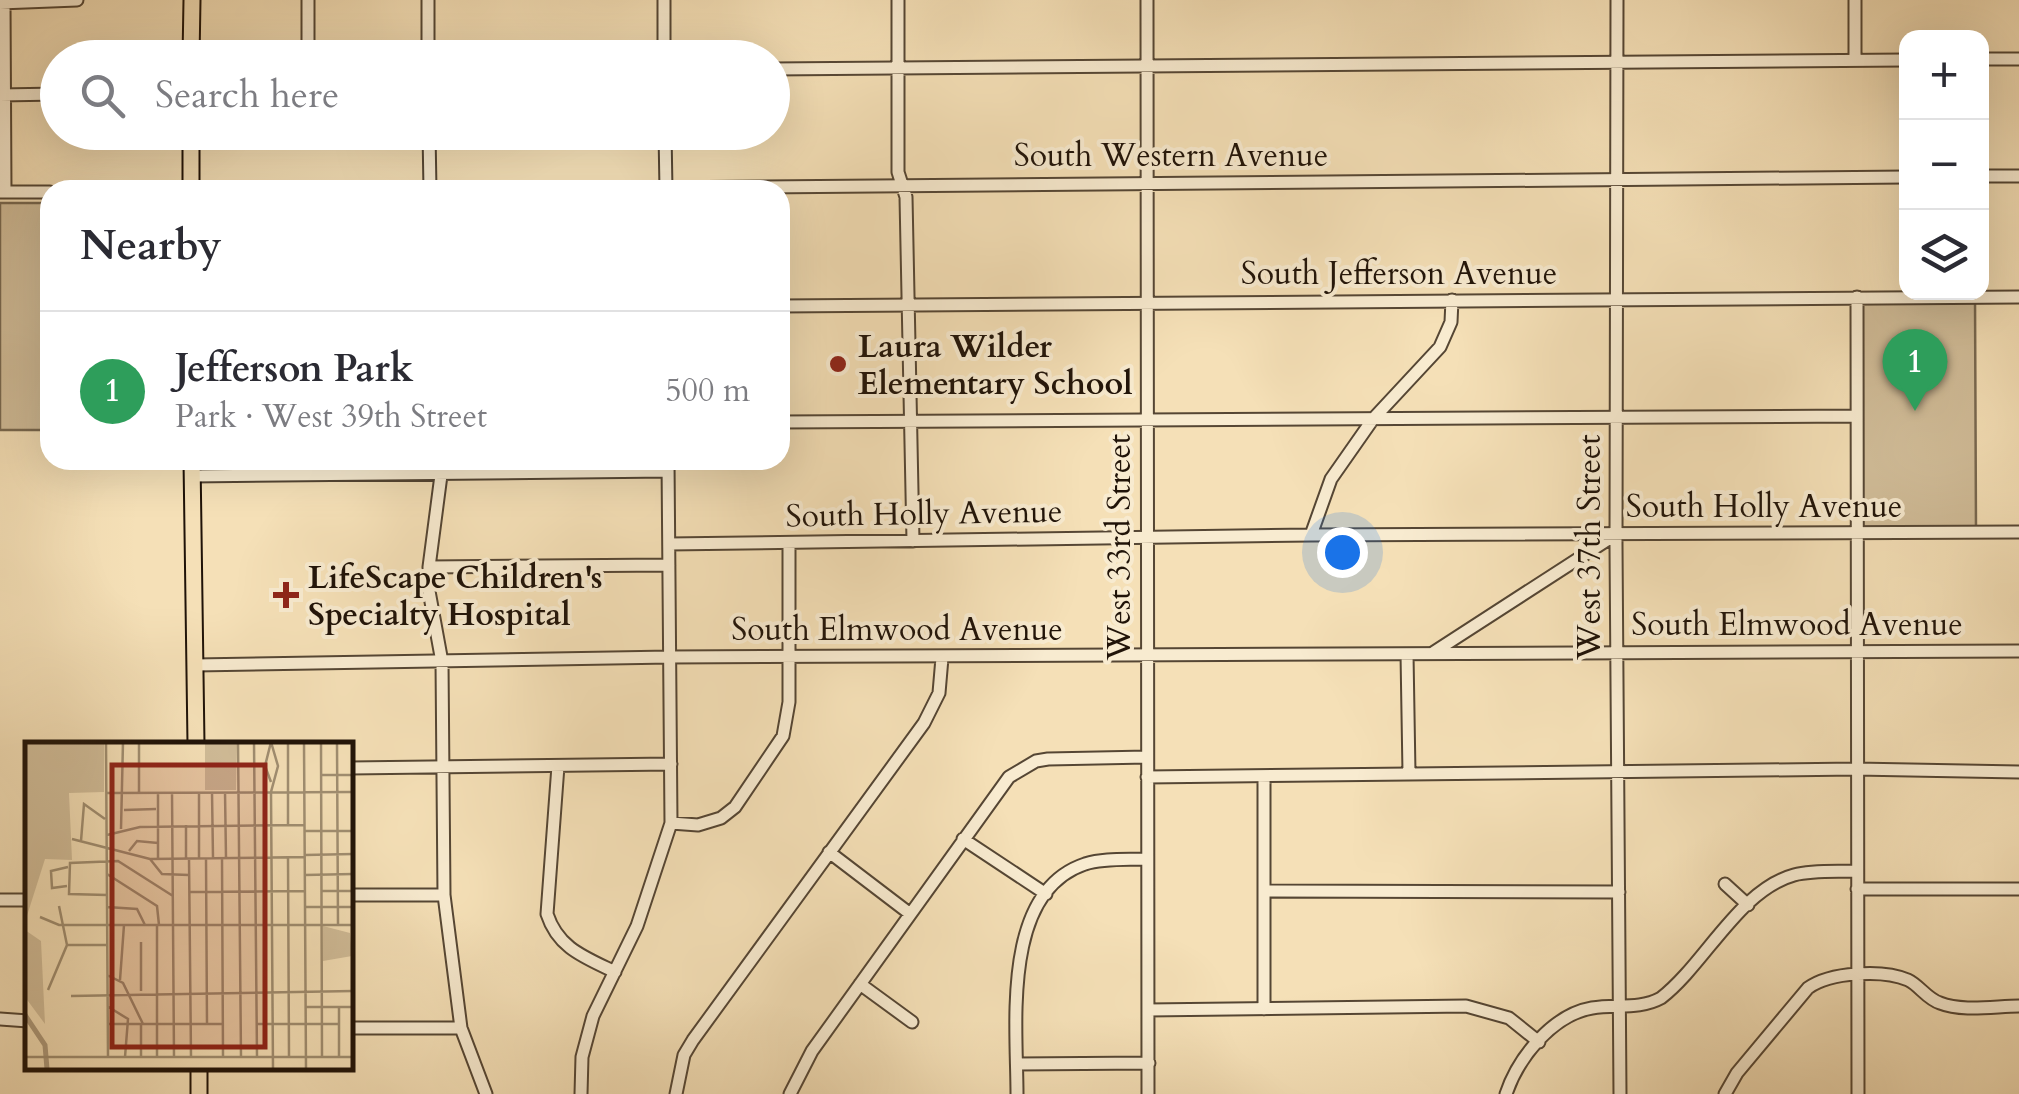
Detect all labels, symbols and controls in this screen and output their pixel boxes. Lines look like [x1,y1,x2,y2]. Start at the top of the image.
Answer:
map controls [1899,30,1989,300]
button: + [1899,30,1989,120]
search box [40,40,790,150]
icon: search [75,68,130,123]
text: Search here [155,69,339,121]
button: − [1899,120,1989,210]
street label: South Western Avenue [1014,134,1328,178]
button: layers [1899,210,1989,300]
text: Nearby [80,217,222,274]
street label: South Jefferson Avenue [1241,252,1557,296]
place label: Laura Wilder Elementary School [858,325,1133,406]
pin: 1 [1882,328,1948,411]
text: Jefferson Park [175,343,413,395]
marker: Laura Wilder Elementary School [827,353,849,375]
text: 1 [104,369,121,413]
text: 500 m [665,369,750,413]
text: Park · West 39th Street [175,395,487,439]
street label: West 33rd Street [1098,434,1142,661]
street label: West 37th Street [1568,434,1612,661]
street label: South Holly Avenue [1626,485,1902,529]
street label: South Holly Avenue [785,490,1063,538]
your location [1317,527,1368,578]
place label: LifeScape Children's Specialty Hospital [308,556,603,637]
marker: LifeScape Children's Specialty Hospital [273,582,299,608]
street label: South Elmwood Avenue [1631,603,1963,647]
street label: South Elmwood Avenue [731,608,1063,652]
inset map [25,742,352,1069]

